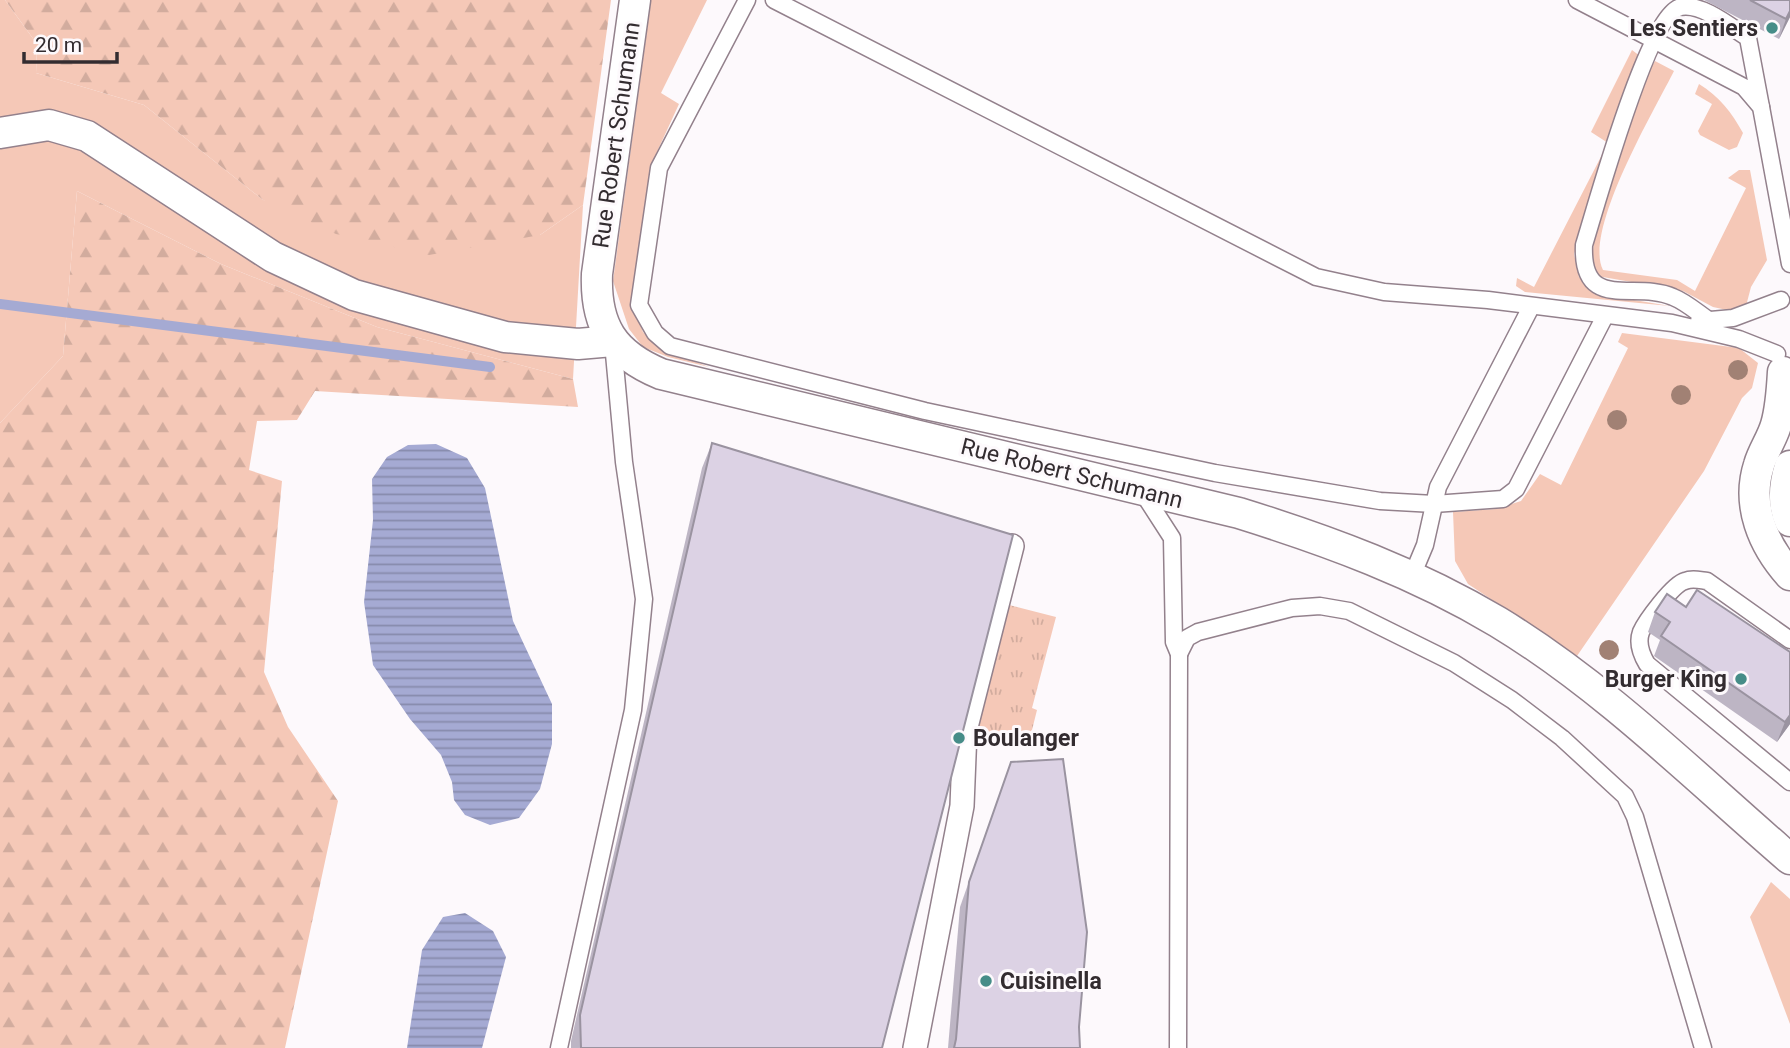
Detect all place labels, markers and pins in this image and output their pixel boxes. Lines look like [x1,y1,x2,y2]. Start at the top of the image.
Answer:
place label: Les Sentiers [1630,15,1758,42]
marker: Les Sentiers [1764,20,1780,36]
place label: Burger King [1605,666,1727,693]
marker: Burger King [1733,671,1749,687]
place label: Boulanger [973,725,1079,752]
marker: Boulanger [951,730,967,746]
place label: Cuisinella [1000,968,1102,995]
marker: Cuisinella [978,973,994,989]

